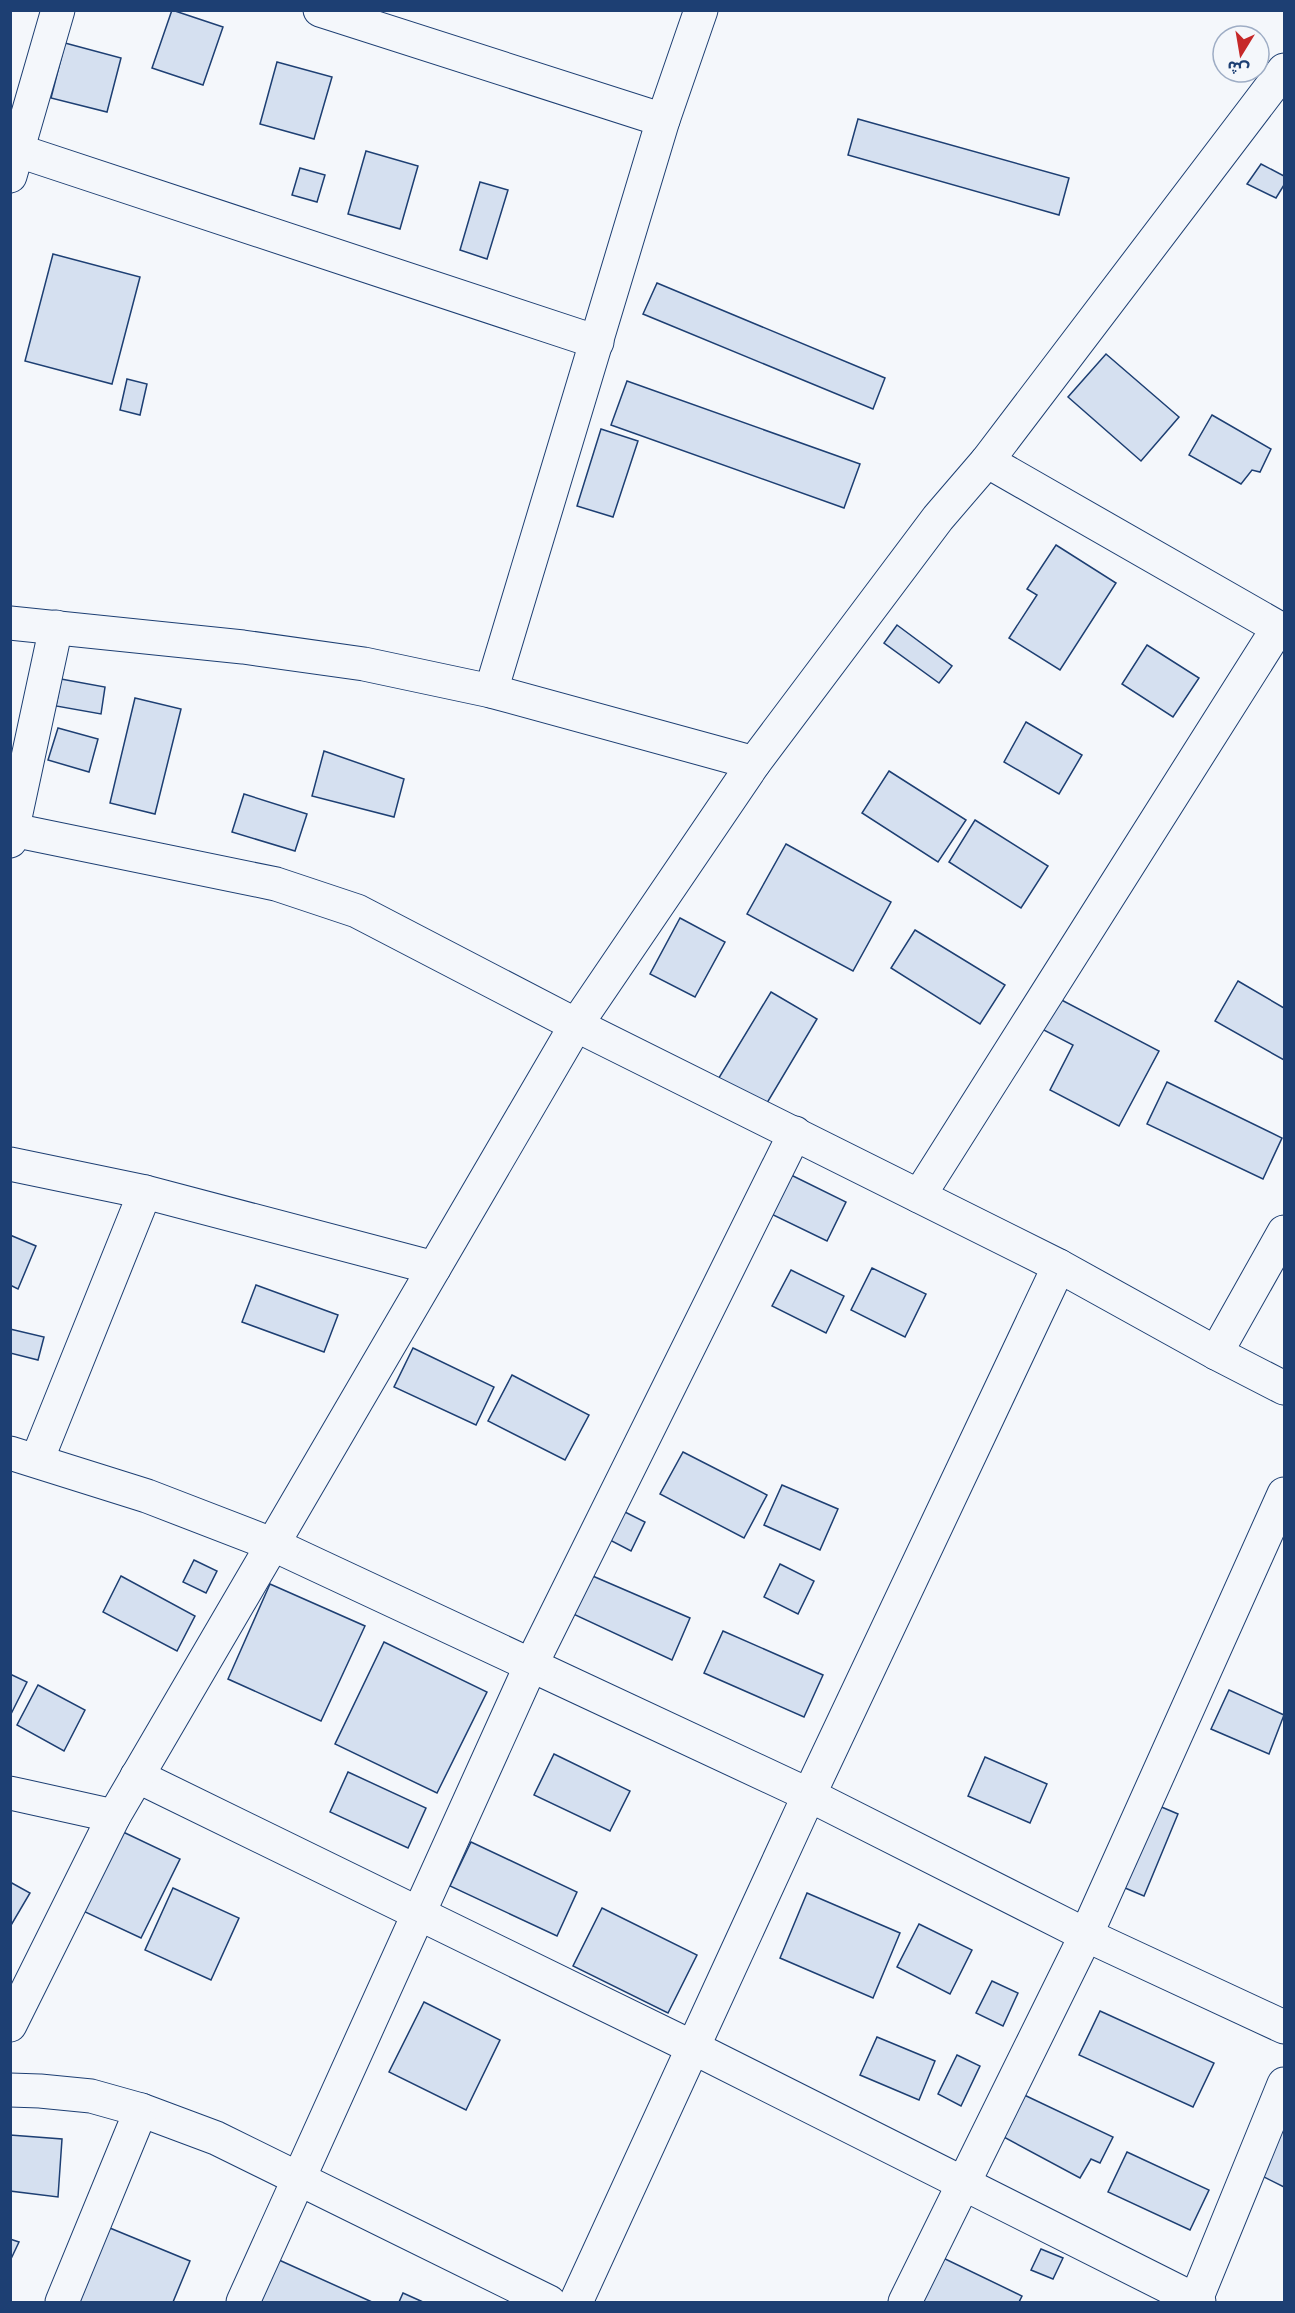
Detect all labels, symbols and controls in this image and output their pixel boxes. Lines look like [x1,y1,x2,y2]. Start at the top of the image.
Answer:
north arrow [1211,24,1271,84]
text: ش [1225,56,1251,81]

